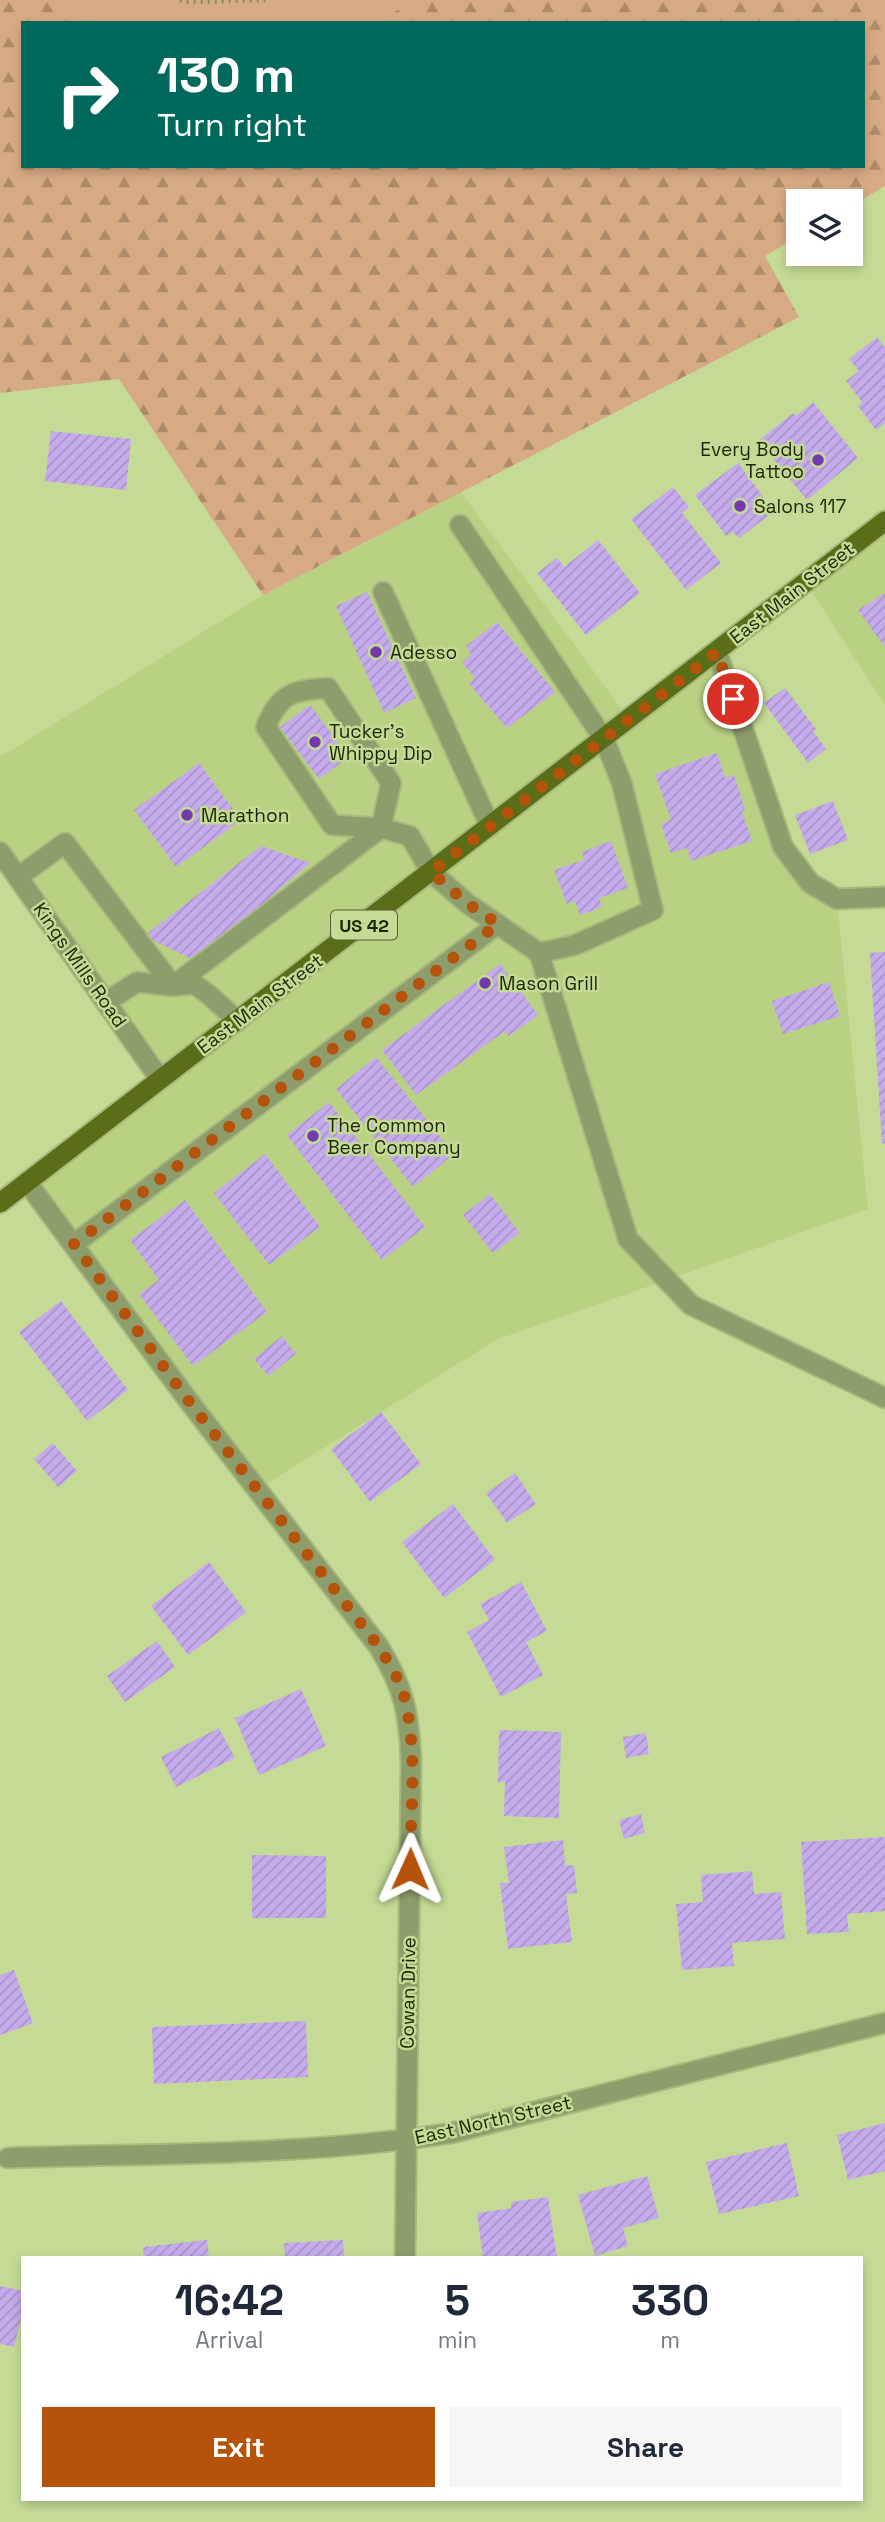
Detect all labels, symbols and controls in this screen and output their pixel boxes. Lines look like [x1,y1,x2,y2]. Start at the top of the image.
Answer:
text: 130 m [157,44,295,106]
icon: right [42,49,133,140]
text: Turn right [157,105,307,145]
map controls [786,189,863,266]
button: layers [786,189,863,266]
place label: Every Body Tattoo [700,437,804,484]
marker: Every Body Tattoo [810,452,826,468]
place label: Salons 117 [754,494,846,519]
marker: Salons 117 [732,498,748,514]
street label: East Main Street [725,536,859,650]
place label: Adesso [390,640,457,665]
marker: Adesso [368,644,384,660]
pin [703,669,763,729]
icon: arrive [714,680,752,718]
place label: Tucker's Whippy Dip [329,719,432,766]
marker: Tucker's Whippy Dip [307,734,323,750]
place label: Marathon [201,803,289,828]
marker: Marathon [179,807,195,823]
street label: Kings Mills Road [28,898,132,1032]
road number: US 42 [331,910,397,940]
street label: East Main Street [192,948,328,1060]
place label: Mason Grill [499,971,598,996]
marker: Mason Grill [477,975,493,991]
place label: The Common Beer Company [327,1113,461,1160]
marker: The Common Beer Company [305,1128,321,1144]
position arrow [373,1832,447,1906]
street label: Cowan Drive [395,1937,421,2049]
street label: East North Street [412,2090,574,2150]
text: 16:42 [175,2274,284,2327]
text: 5 [445,2274,470,2327]
text: 330 [631,2274,709,2327]
text: Arrival [195,2325,264,2355]
text: min [438,2325,477,2355]
text: m [660,2325,680,2355]
button: Exit [42,2407,435,2487]
button: Share [449,2407,842,2487]

